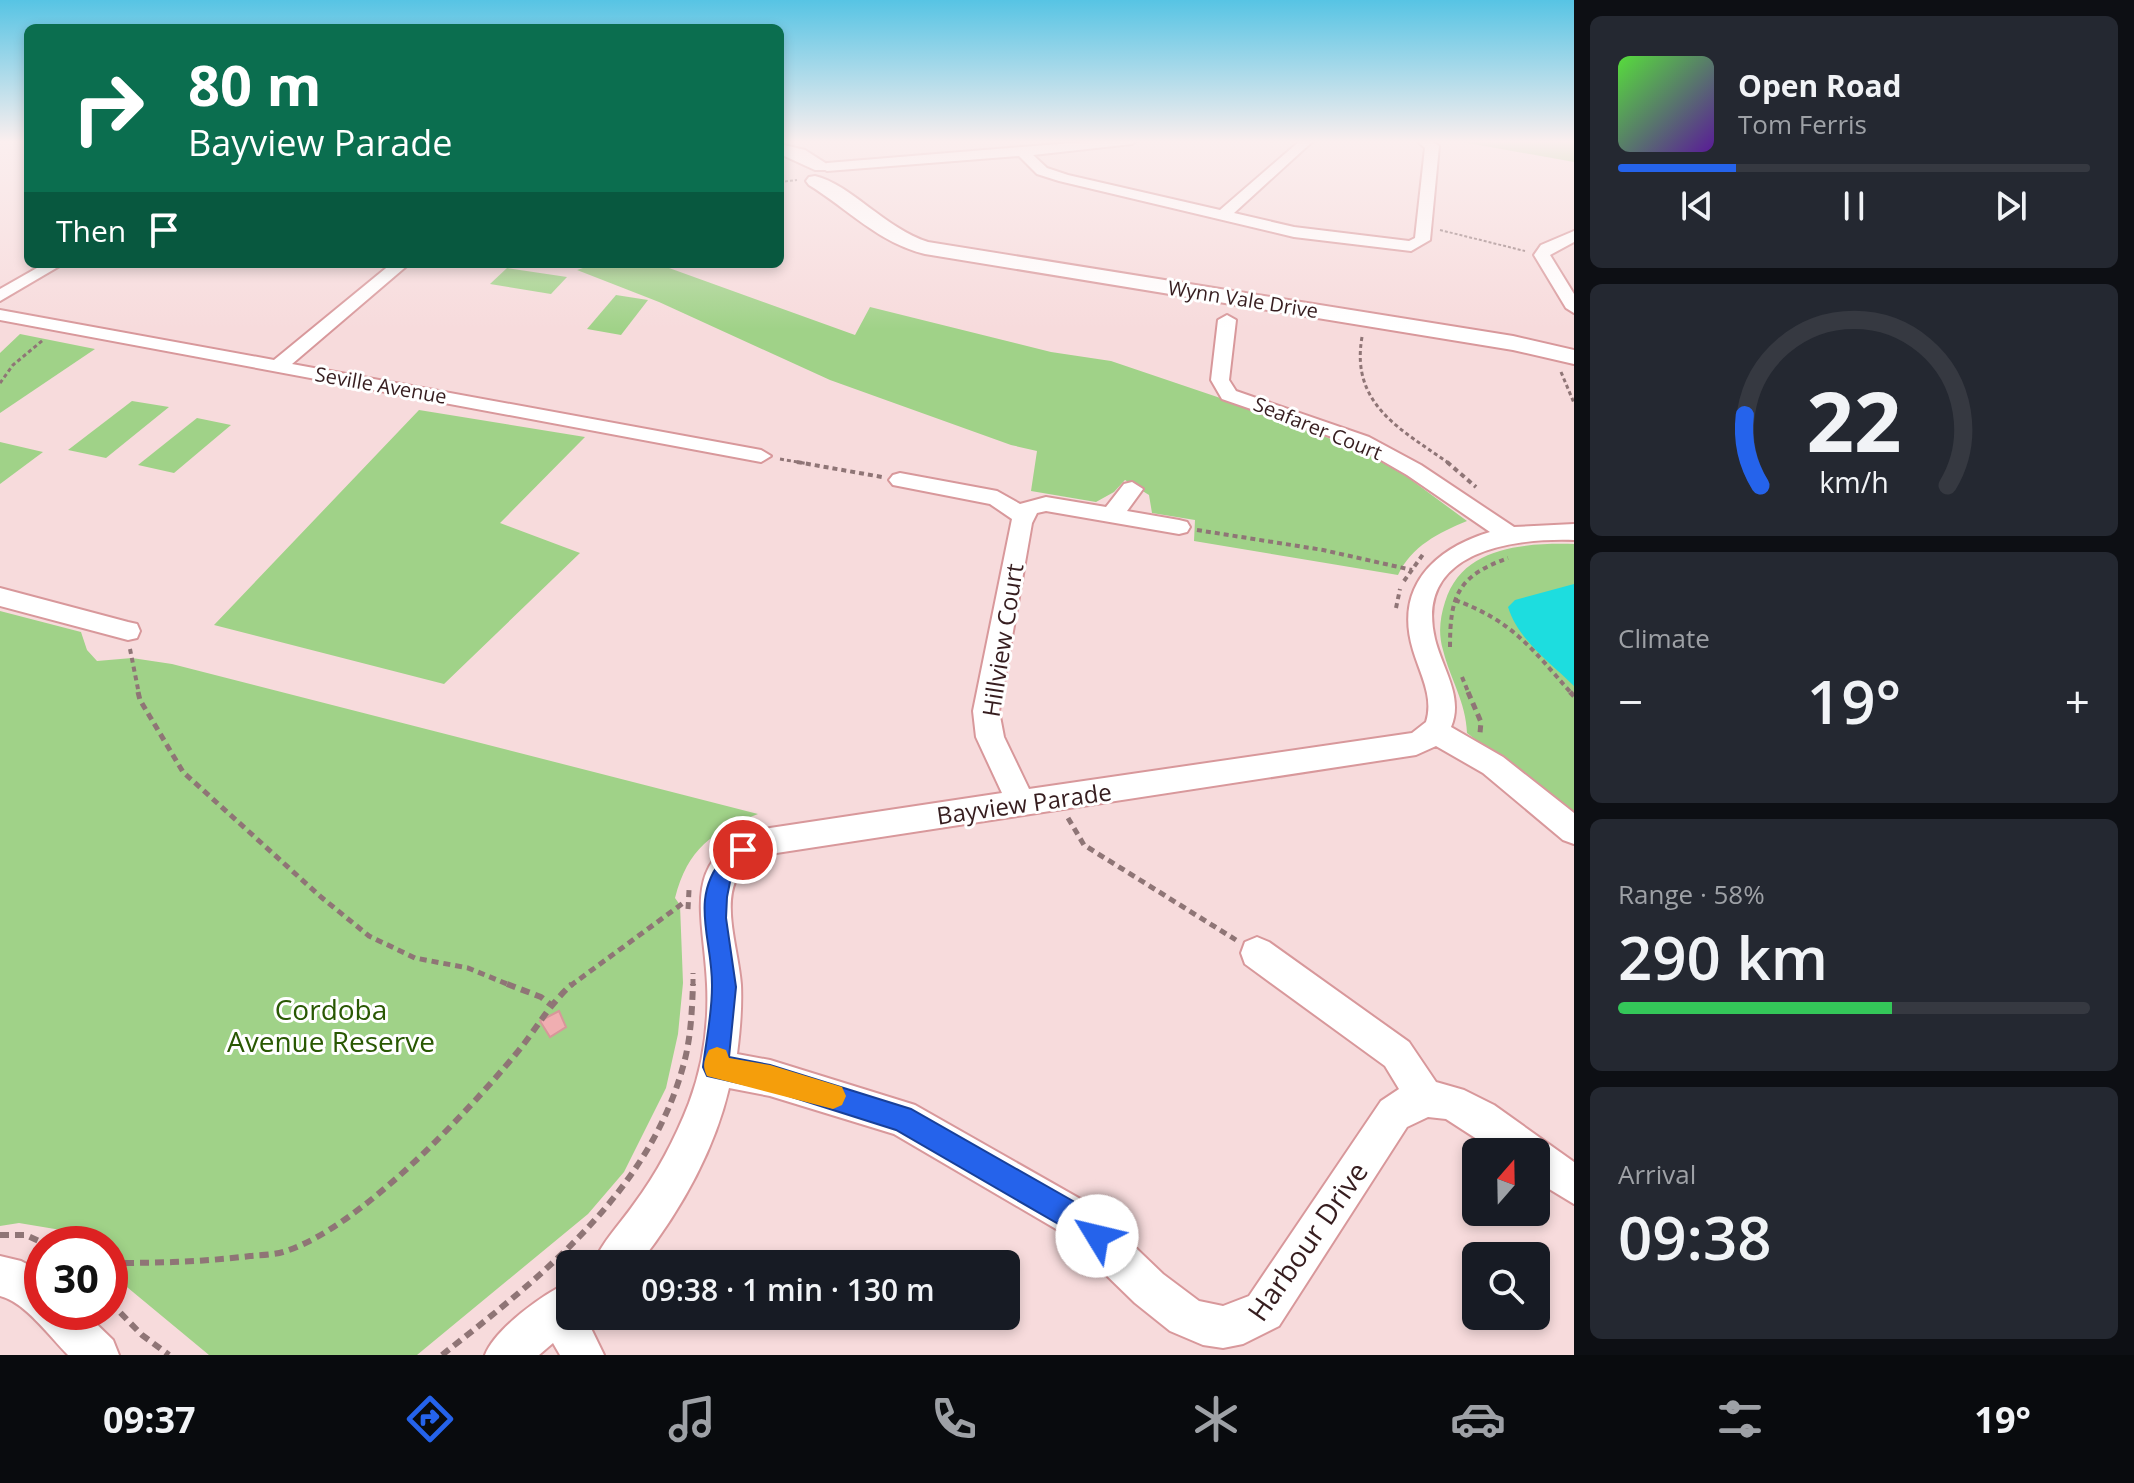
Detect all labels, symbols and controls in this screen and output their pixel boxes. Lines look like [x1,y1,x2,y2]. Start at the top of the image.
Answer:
text: 80 m [188,46,322,122]
icon: right [56,56,160,160]
text: Open Road [1738,65,1902,106]
text: Tom Ferris [1738,106,1867,142]
text: Bayview Parade [188,118,452,167]
icon: previous [1675,184,1719,228]
icon: pause [1832,184,1876,228]
icon: next [1989,184,2033,228]
icon: arrive [142,208,186,252]
text: Then [56,210,126,251]
street label: Wynn Vale Drive [1166,274,1320,324]
street label: Seville Avenue [313,360,449,410]
text: 22 [1806,362,1902,475]
street label: Seafarer Court [1250,390,1386,466]
text: km/h [1819,462,1889,501]
street label: Hillview Court [974,561,1030,719]
text: Climate [1618,620,1710,656]
text: 19° [1807,660,1901,742]
text: − [1618,671,1643,731]
text: + [2065,671,2090,731]
street label: Bayview Parade [934,774,1114,832]
pin [709,816,777,884]
icon: arrive [721,828,765,872]
text: Range · 58% [1618,876,1765,912]
text: 290 km [1618,916,1828,998]
park label: Cordoba Avenue Reserve [227,990,435,1060]
north arrow [1462,1138,1550,1226]
map controls [1462,1138,1550,1330]
street label: Harbour Drive [1238,1154,1376,1328]
text: Arrival [1618,1156,1696,1192]
position arrow [1055,1194,1139,1278]
text: 09:38 [1618,1196,1772,1278]
speed limit sign: 30 [24,1226,128,1330]
button: search [1462,1242,1550,1330]
text: 09:38 · 1 min · 130 m [641,1269,935,1310]
icon: directions [402,1391,458,1447]
icon: music [664,1391,720,1447]
icon: phone [926,1391,982,1447]
icon: climate [1188,1391,1244,1447]
icon: car [1450,1391,1506,1447]
icon: filters [1712,1391,1768,1447]
text: 09:37 [103,1395,196,1444]
text: 19° [1974,1395,2031,1444]

